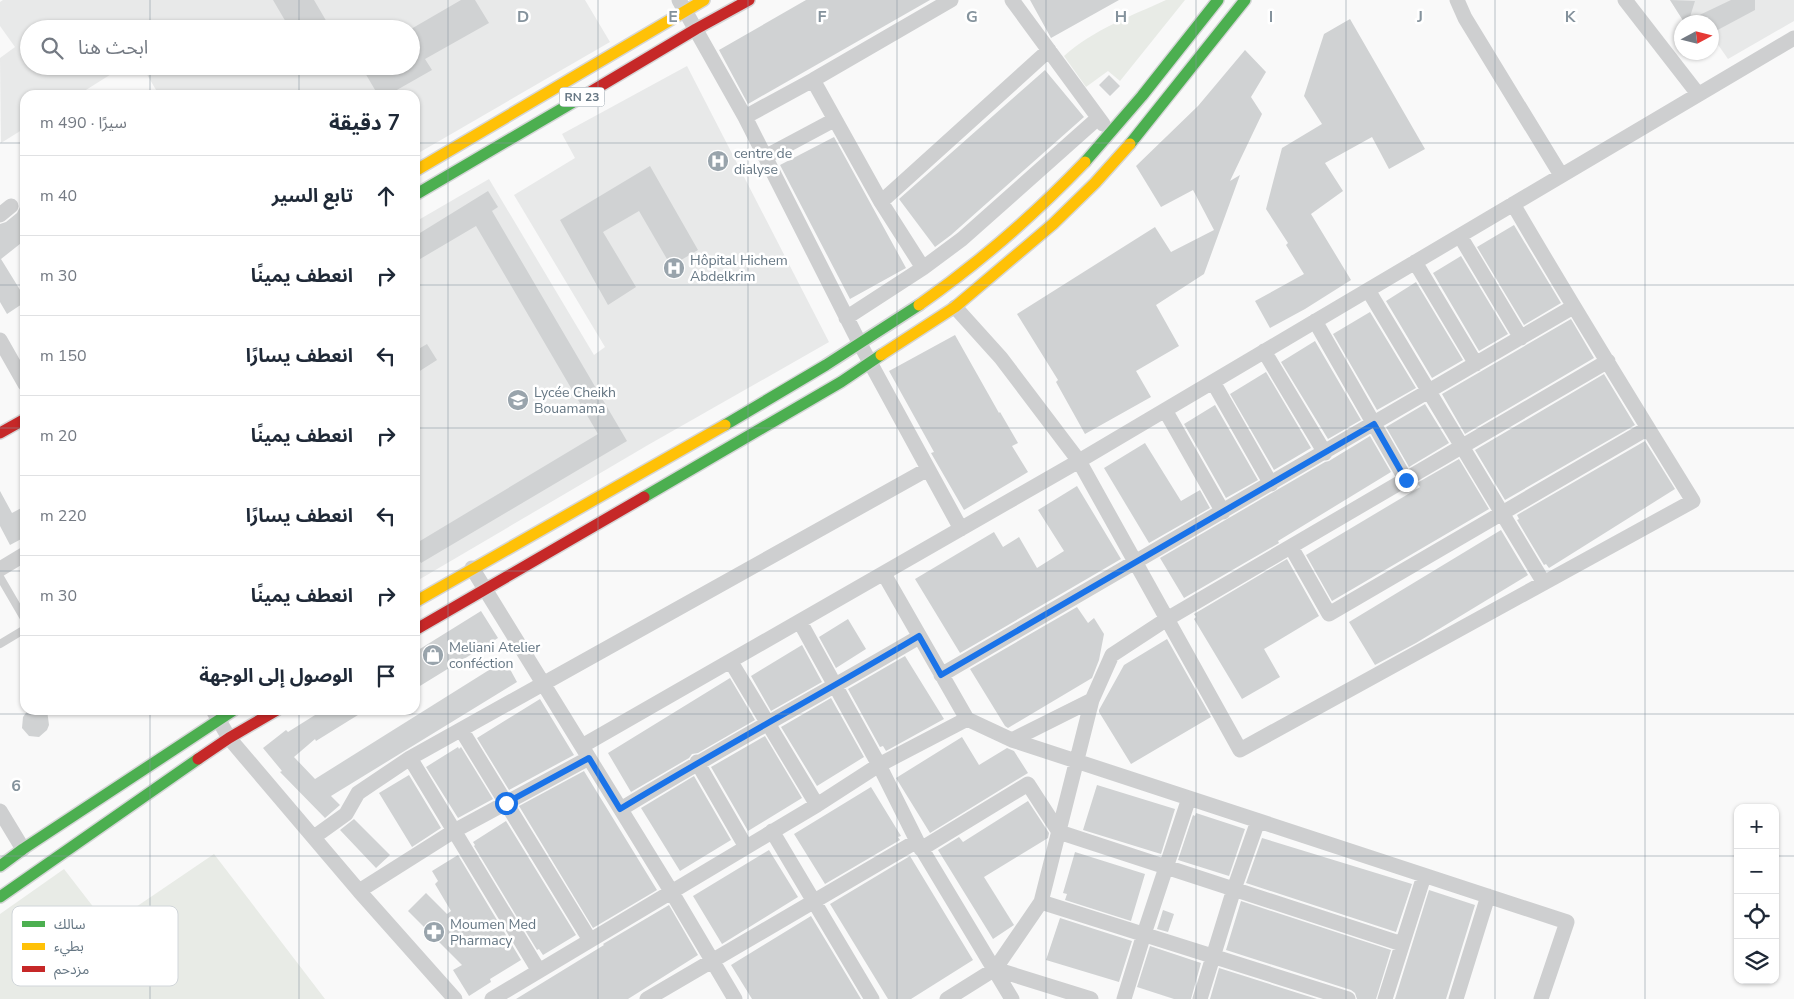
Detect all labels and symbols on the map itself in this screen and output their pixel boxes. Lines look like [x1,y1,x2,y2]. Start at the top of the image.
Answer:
text: D [517,6,529,28]
text: E [668,6,678,28]
text: F [818,6,827,28]
text: G [966,6,978,28]
text: H [1115,6,1127,28]
text: I [1269,6,1273,28]
text: J [1416,6,1423,28]
text: K [1565,6,1577,28]
north arrow [1674,15,1719,60]
road number: RN 23 [560,88,604,106]
place label: centre de dialyse [734,144,792,179]
hospital icon: centre de dialyse [706,149,730,173]
place label: Hôpital Hichem Abdelkrim [690,251,788,286]
hospital icon: Hôpital Hichem Abdelkrim [662,256,686,280]
place label: Lycée Cheikh Bouamama [534,383,616,418]
school or university icon: Lycée Cheikh Bouamama [506,388,530,412]
route end [1395,469,1418,492]
place label: Meliani Atelier conféction [449,638,540,673]
shop icon: Meliani Atelier conféction [421,643,445,667]
text: 6 [11,775,21,797]
route start [495,792,518,815]
legend [12,906,178,986]
text: سالك [54,915,86,934]
place label: Moumen Med Pharmacy [450,915,536,950]
pharmacy icon: Moumen Med Pharmacy [422,920,446,944]
text: بطيء [54,937,84,957]
text: مزدحم [54,960,89,980]

